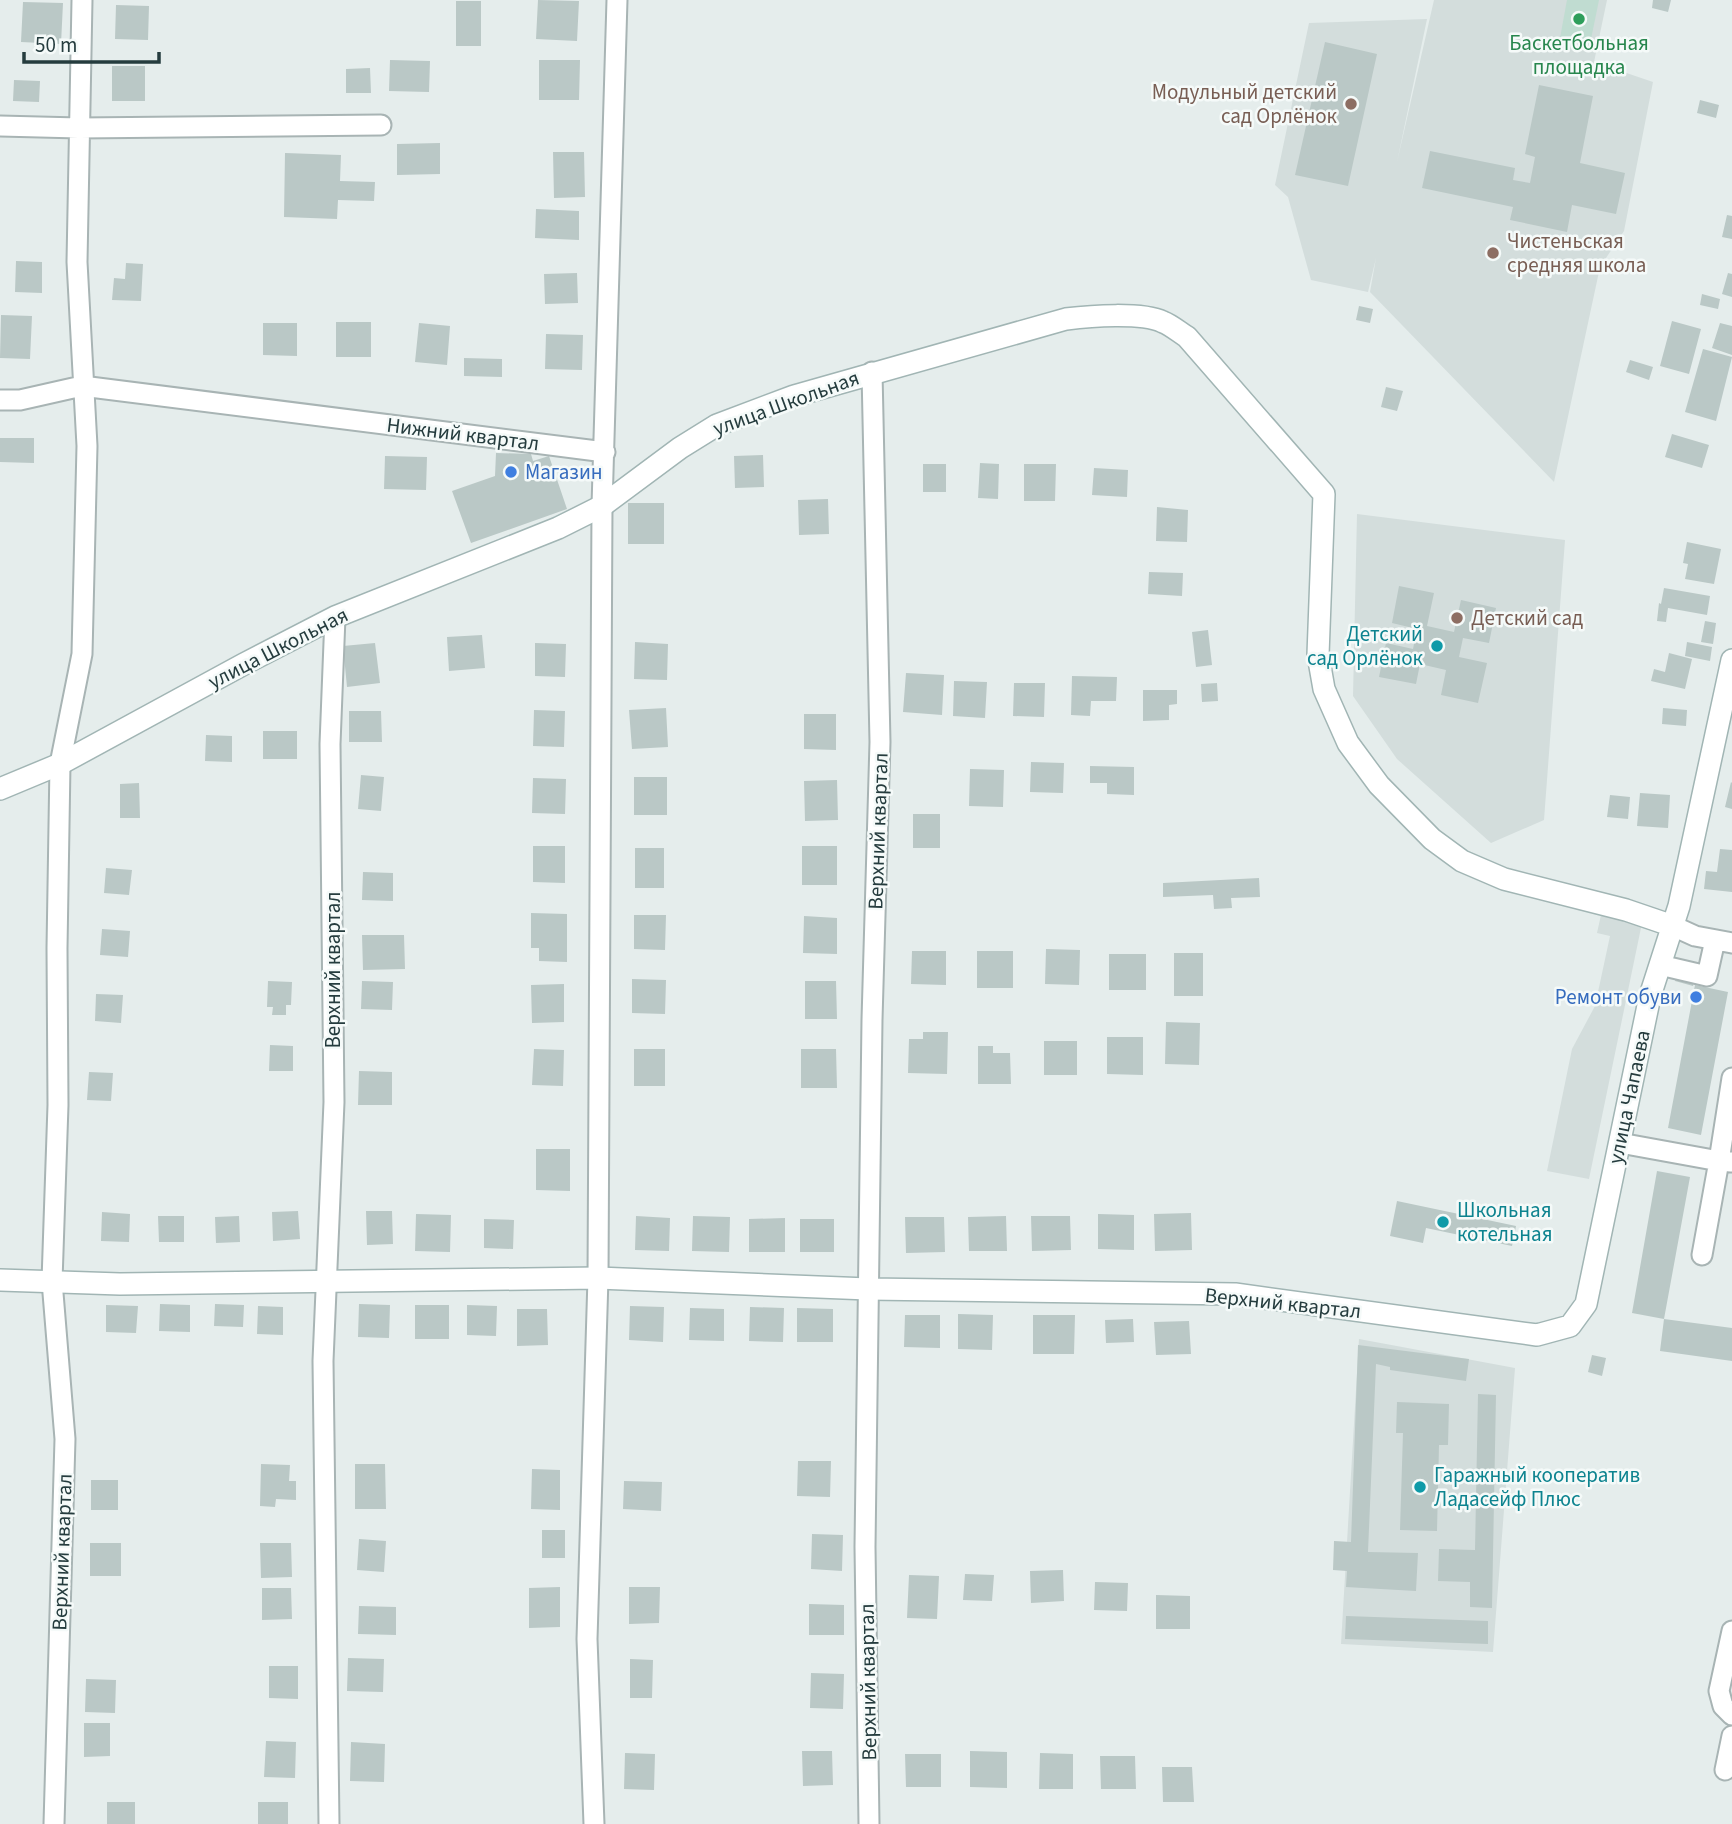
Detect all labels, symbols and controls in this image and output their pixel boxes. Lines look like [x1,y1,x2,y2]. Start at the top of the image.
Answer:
marker: Баскетбольная площадка [1571,11,1587,27]
scale bar [24,21,159,65]
place label: Баскетбольная площадка [1509,28,1649,82]
text: 50 m [35,30,77,60]
place label: Модульный детский сад Орлёнок [1152,77,1338,131]
marker: Модульный детский сад Орлёнок [1343,96,1359,112]
place label: Чистеньская средняя школа [1507,226,1646,280]
marker: Чистеньская средняя школа [1485,245,1501,261]
street label: улица Школьная [709,363,863,443]
street label: Нижний квартал [385,410,541,458]
place label: Магазин [525,457,603,487]
marker: Магазин [503,464,519,480]
street label: улица Школьная [203,600,353,696]
place label: Детский сад [1471,603,1583,633]
marker: Детский сад [1449,610,1465,626]
place label: Детский сад Орлёнок [1307,619,1424,673]
marker: Детский сад Орлёнок [1429,638,1445,654]
street label: Верхний квартал [860,752,896,910]
street label: Верхний квартал [318,891,348,1049]
place label: Ремонт обуви [1555,982,1682,1012]
marker: Ремонт обуви [1688,989,1704,1005]
street label: улица Чапаева [1600,1027,1658,1167]
place label: Школьная котельная [1457,1195,1553,1249]
marker: Школьная котельная [1435,1214,1451,1230]
street label: Верхний квартал [1203,1280,1363,1326]
place label: Гаражный кооператив Ладасейф Плюс [1434,1460,1640,1514]
street label: Верхний квартал [44,1473,80,1631]
marker: Гаражный кооператив Ладасейф Плюс [1412,1479,1428,1495]
street label: Верхний квартал [852,1603,884,1761]

